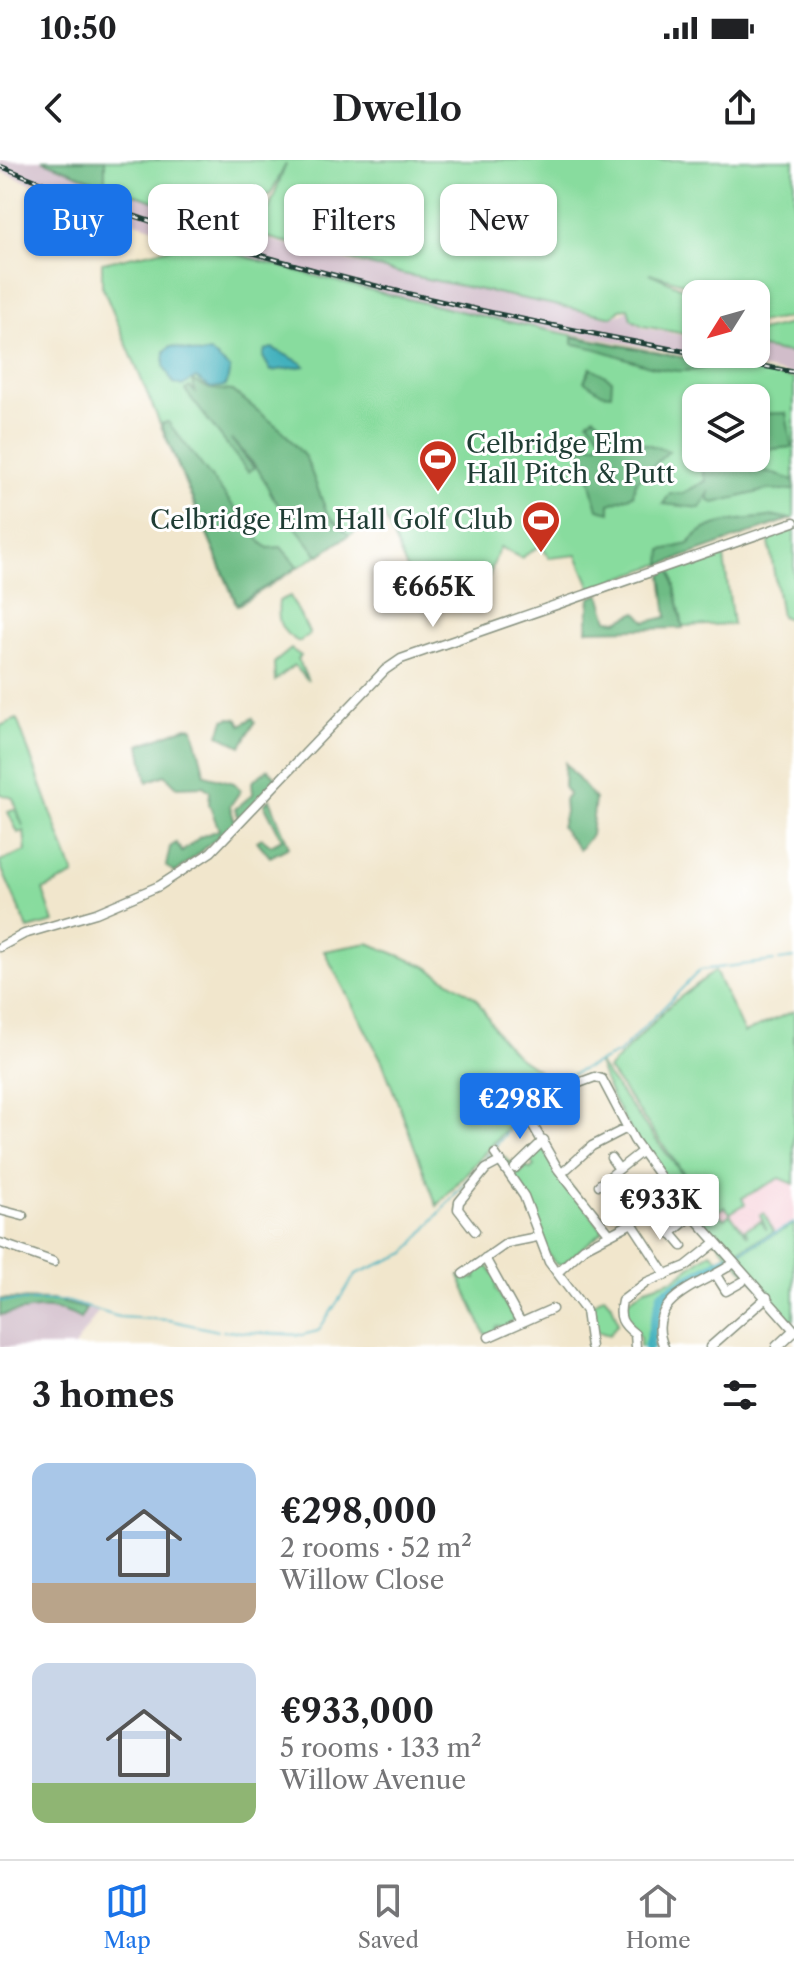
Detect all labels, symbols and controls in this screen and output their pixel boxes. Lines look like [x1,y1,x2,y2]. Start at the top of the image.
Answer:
text: 10:50 [40,10,117,47]
icon: back [32,86,76,130]
text: Dwello [332,86,462,130]
icon: share [718,86,762,130]
chip: Buy [24,184,132,256]
chip: Rent [148,184,268,256]
chip: Filters [284,184,424,256]
chip: New [440,184,557,256]
north arrow [682,280,770,368]
map controls [682,280,770,472]
button: layers [682,384,770,472]
place label: Celbridge Elm Hall Pitch & Putt [466,428,676,490]
sports icon: Celbridge Elm Hall Pitch & Putt [417,438,459,493]
sports icon: Celbridge Elm Hall Golf Club [520,499,562,554]
place label: Celbridge Elm Hall Golf Club [150,504,513,536]
pin: €665K [377,561,489,629]
text: €665K [392,571,474,603]
pin: €298K [464,1073,576,1141]
text: €298K [478,1083,562,1115]
pin: €933K [604,1174,716,1242]
text: €933K [619,1184,701,1216]
icon: filters [718,1373,762,1417]
text: 3 homes [32,1374,175,1416]
text: €298,000 [280,1490,437,1532]
icon: home [96,1495,192,1591]
text: 2 rooms · 52 m² [280,1532,472,1564]
text: Willow Close [280,1564,444,1596]
text: €933,000 [280,1690,434,1732]
icon: home [96,1695,192,1791]
text: 5 rooms · 133 m² [280,1732,482,1764]
text: Willow Avenue [280,1764,466,1796]
tab: Map [104,1879,151,1954]
tab: Saved [358,1879,419,1954]
tab: Home [626,1879,690,1954]

